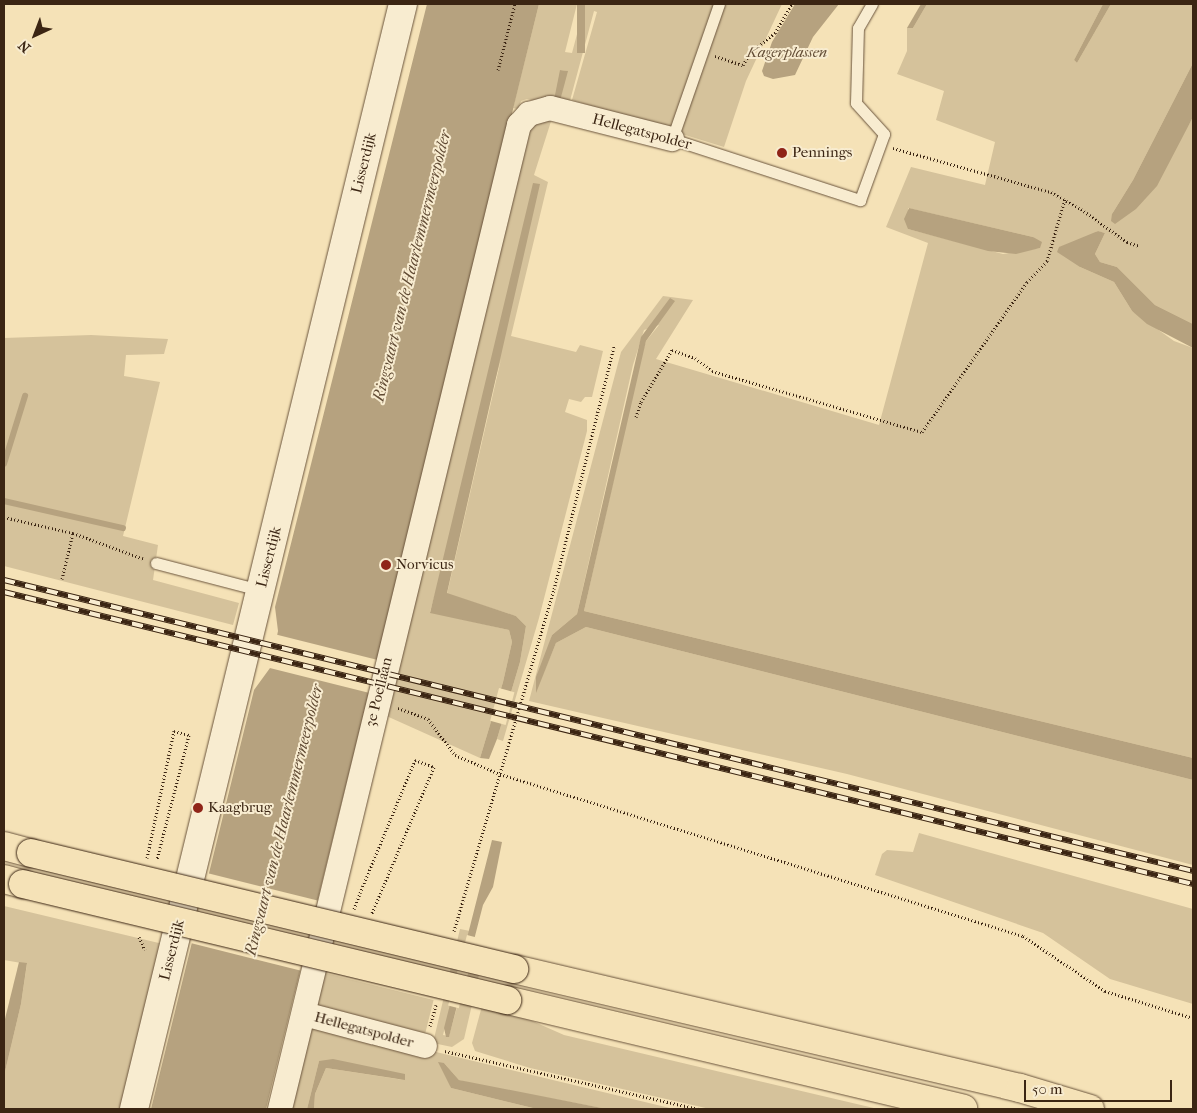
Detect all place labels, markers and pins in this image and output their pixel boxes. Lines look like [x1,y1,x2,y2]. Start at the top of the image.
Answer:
place label: Pennings [792,144,852,162]
marker: Pennings [776,147,788,159]
place label: Norvicus [396,556,453,574]
marker: Norvicus [380,559,392,571]
place label: Kaagbrug [208,799,272,817]
marker: Kaagbrug [192,802,204,814]

